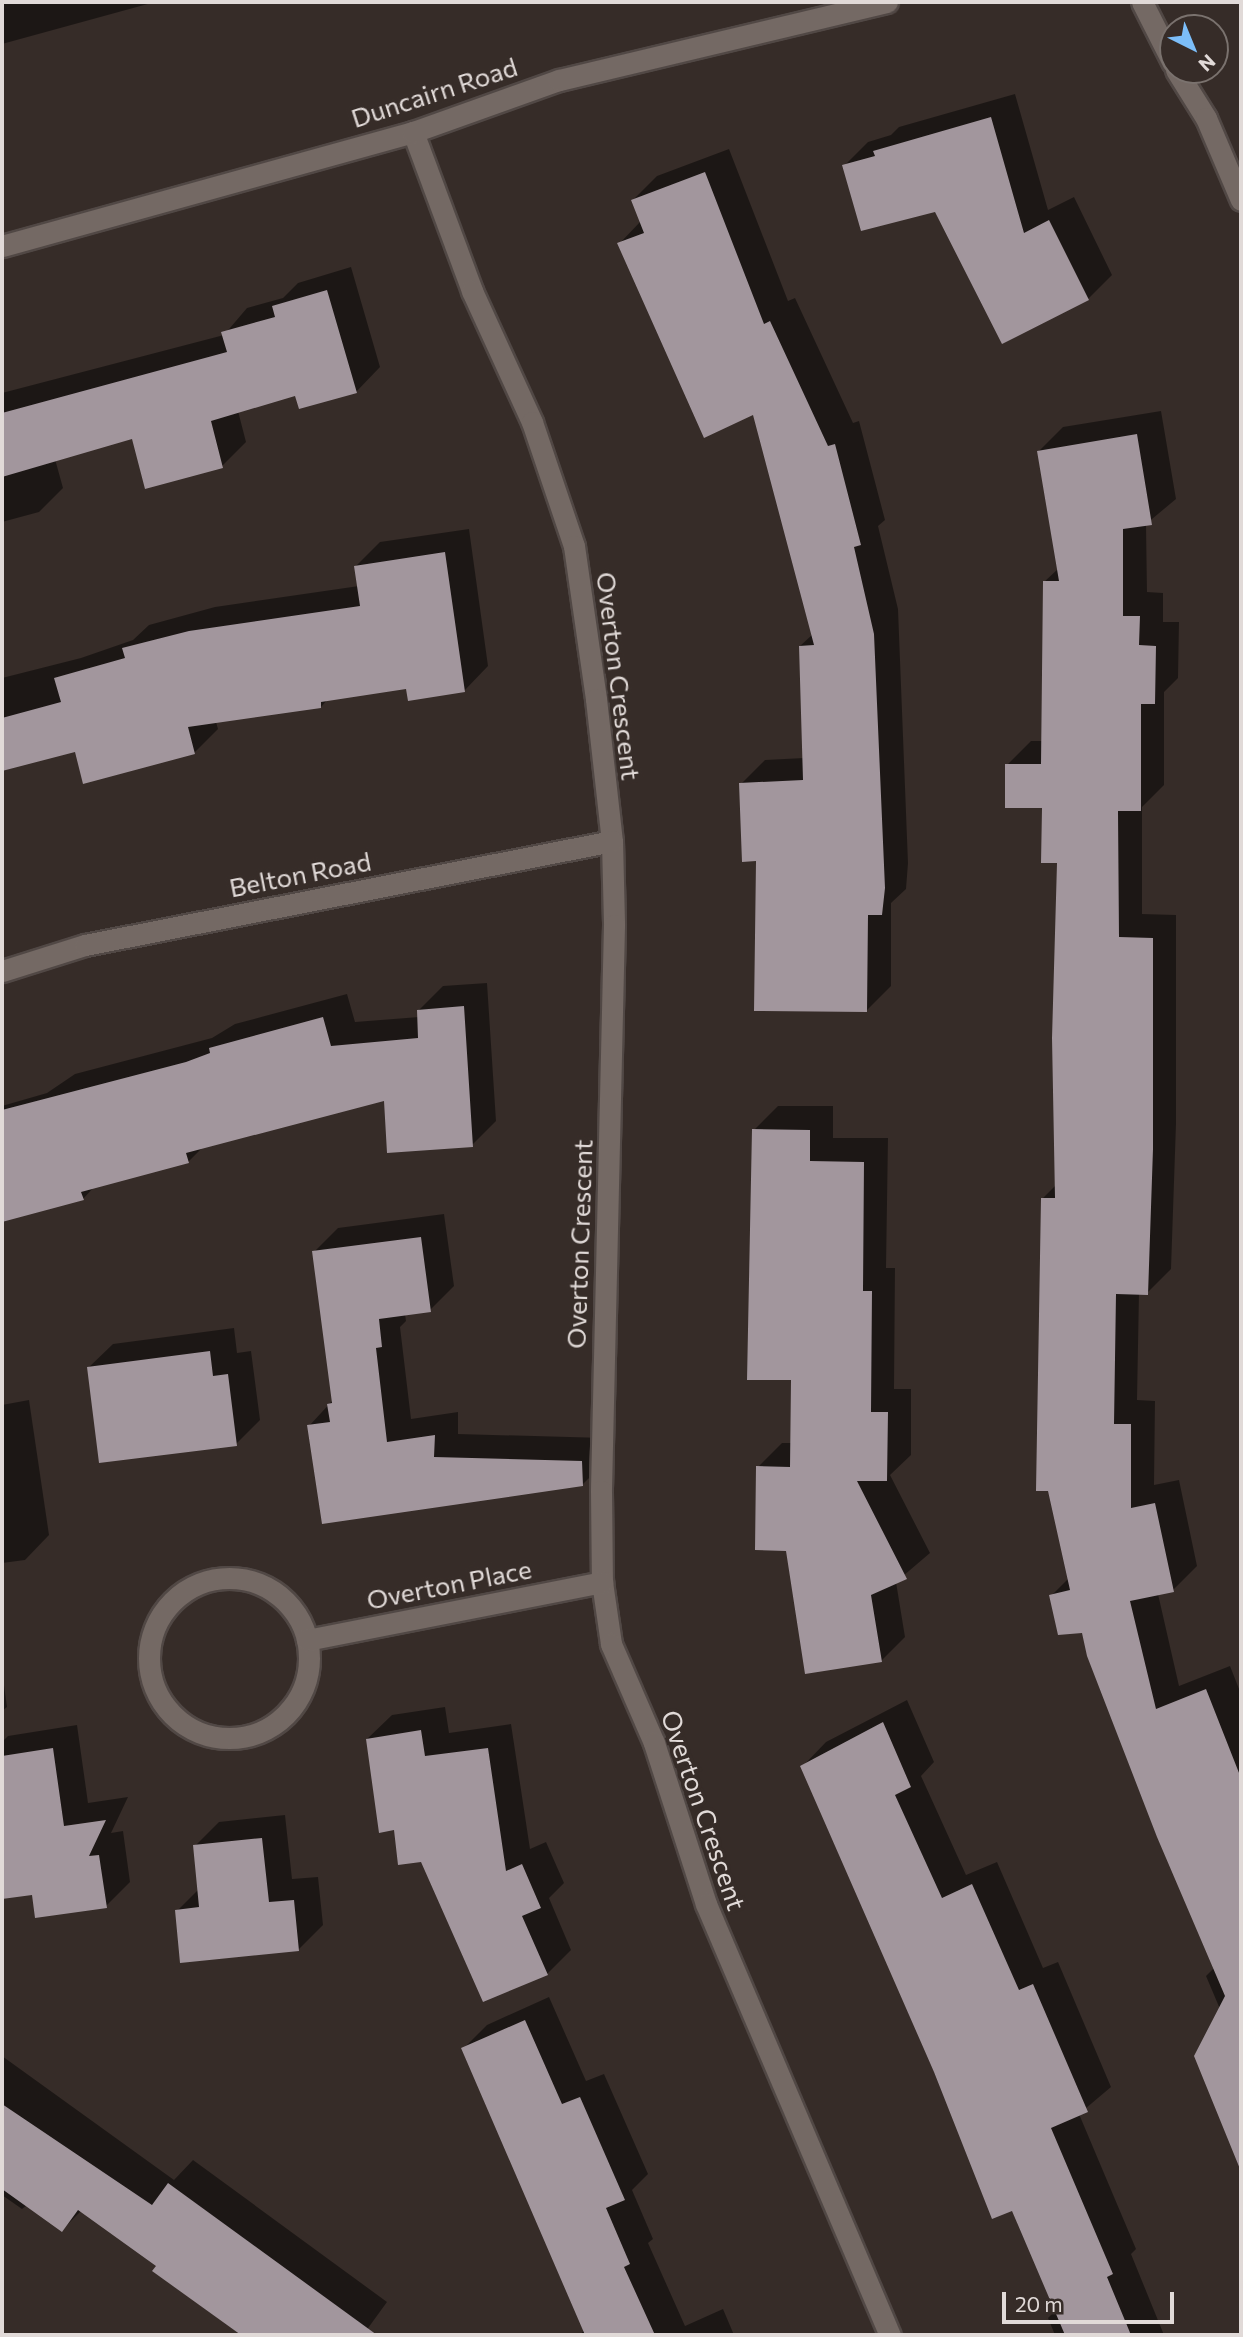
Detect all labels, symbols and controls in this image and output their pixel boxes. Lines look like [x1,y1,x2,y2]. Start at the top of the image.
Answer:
north arrow [1159,14,1229,84]
street label: Duncairn Road [347,50,521,134]
text: N [1194,50,1220,77]
street label: Overton Crescent [591,570,647,782]
street label: Belton Road [226,845,374,903]
street label: Overton Crescent [560,1139,598,1349]
street label: Overton Place [364,1553,534,1615]
street label: Overton Crescent [655,1706,753,1914]
scale bar [1005,2278,1176,2322]
text: 20 m [1015,2291,1063,2316]

